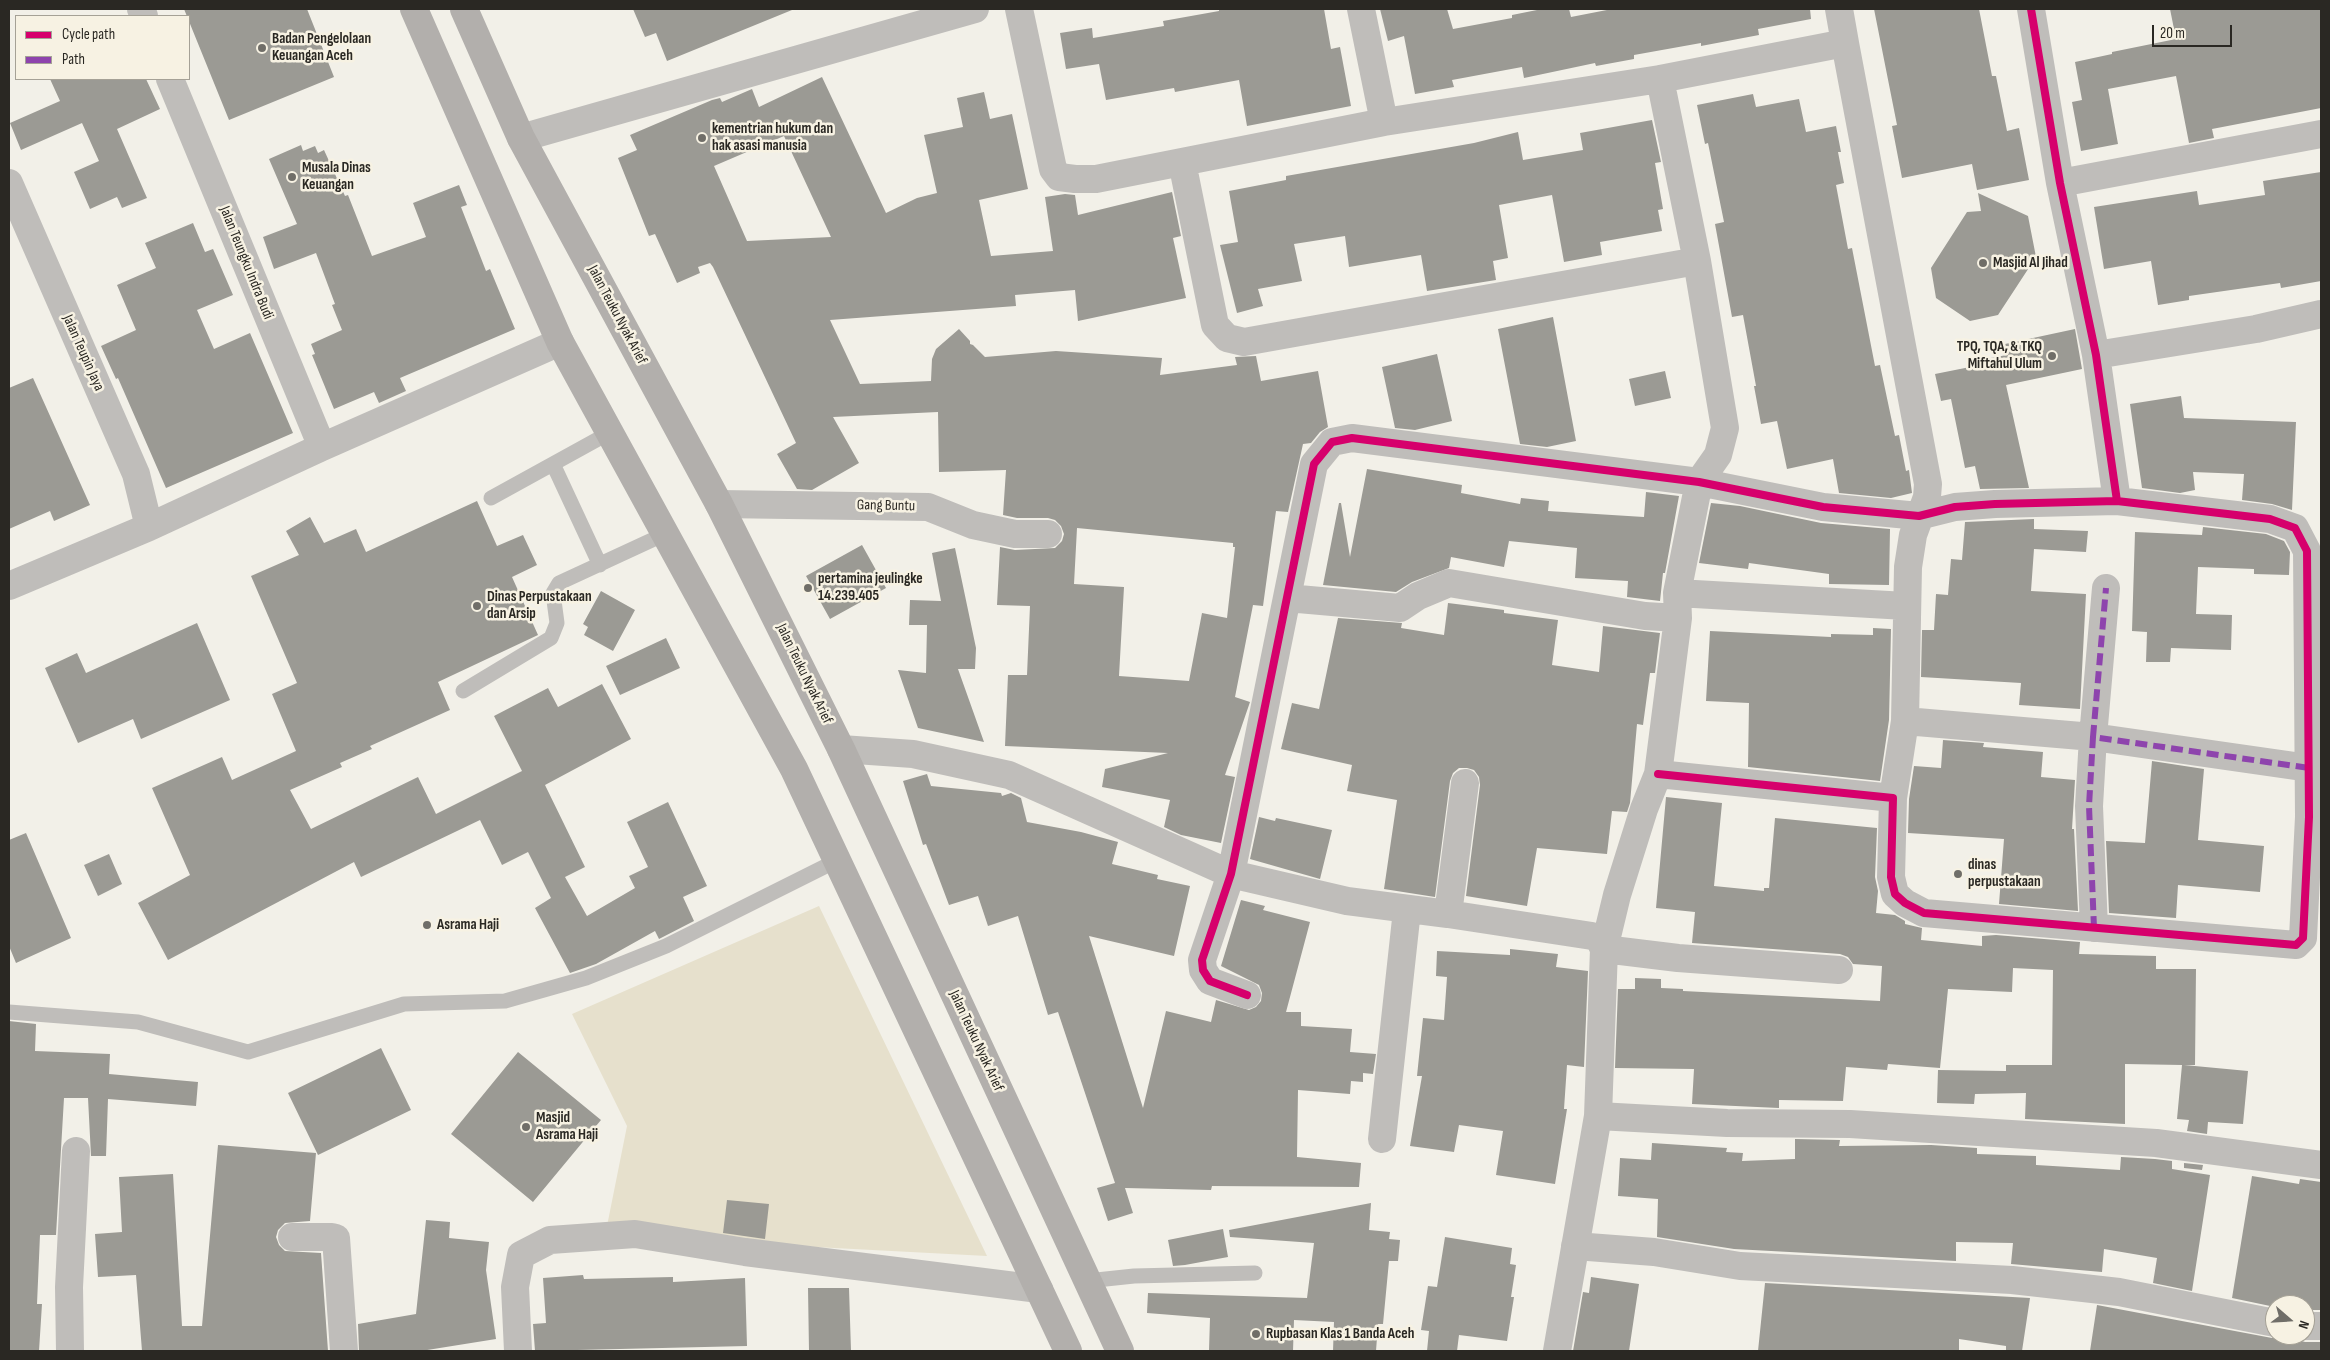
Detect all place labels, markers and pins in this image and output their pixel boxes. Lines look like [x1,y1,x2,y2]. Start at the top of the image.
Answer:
place label: Badan Pengelolaan Keuangan Aceh [272,30,371,65]
marker: Badan Pengelolaan Keuangan Aceh [256,42,268,54]
place label: kementrian hukum dan hak asasi manusia [712,120,833,155]
marker: kementrian hukum dan hak asasi manusia [696,132,708,144]
place label: Musala Dinas Keuangan [302,159,371,194]
marker: Musala Dinas Keuangan [286,171,298,183]
place label: Masjid Al Jihad [1993,254,2068,272]
marker: Masjid Al Jihad [1977,257,1989,269]
place label: TPQ, TQA, & TKQ Miftahul Ulum [1957,338,2042,373]
marker: TPQ, TQA, & TKQ Miftahul Ulum [2046,350,2058,362]
place label: pertamina jeulingke 14.239.405 [818,570,923,605]
marker: pertamina jeulingke 14.239.405 [802,582,814,594]
place label: Dinas Perpustakaan dan Arsip [487,588,592,623]
marker: Dinas Perpustakaan dan Arsip [471,600,483,612]
place label: dinas perpustakaan [1968,856,2041,891]
marker: dinas perpustakaan [1952,868,1964,880]
place label: Asrama Haji [437,916,499,934]
marker: Asrama Haji [421,919,433,931]
place label: Masjid Asrama Haji [536,1109,598,1144]
marker: Masjid Asrama Haji [520,1121,532,1133]
place label: Rupbasan Klas 1 Banda Aceh [1266,1325,1414,1343]
marker: Rupbasan Klas 1 Banda Aceh [1250,1328,1262,1340]

